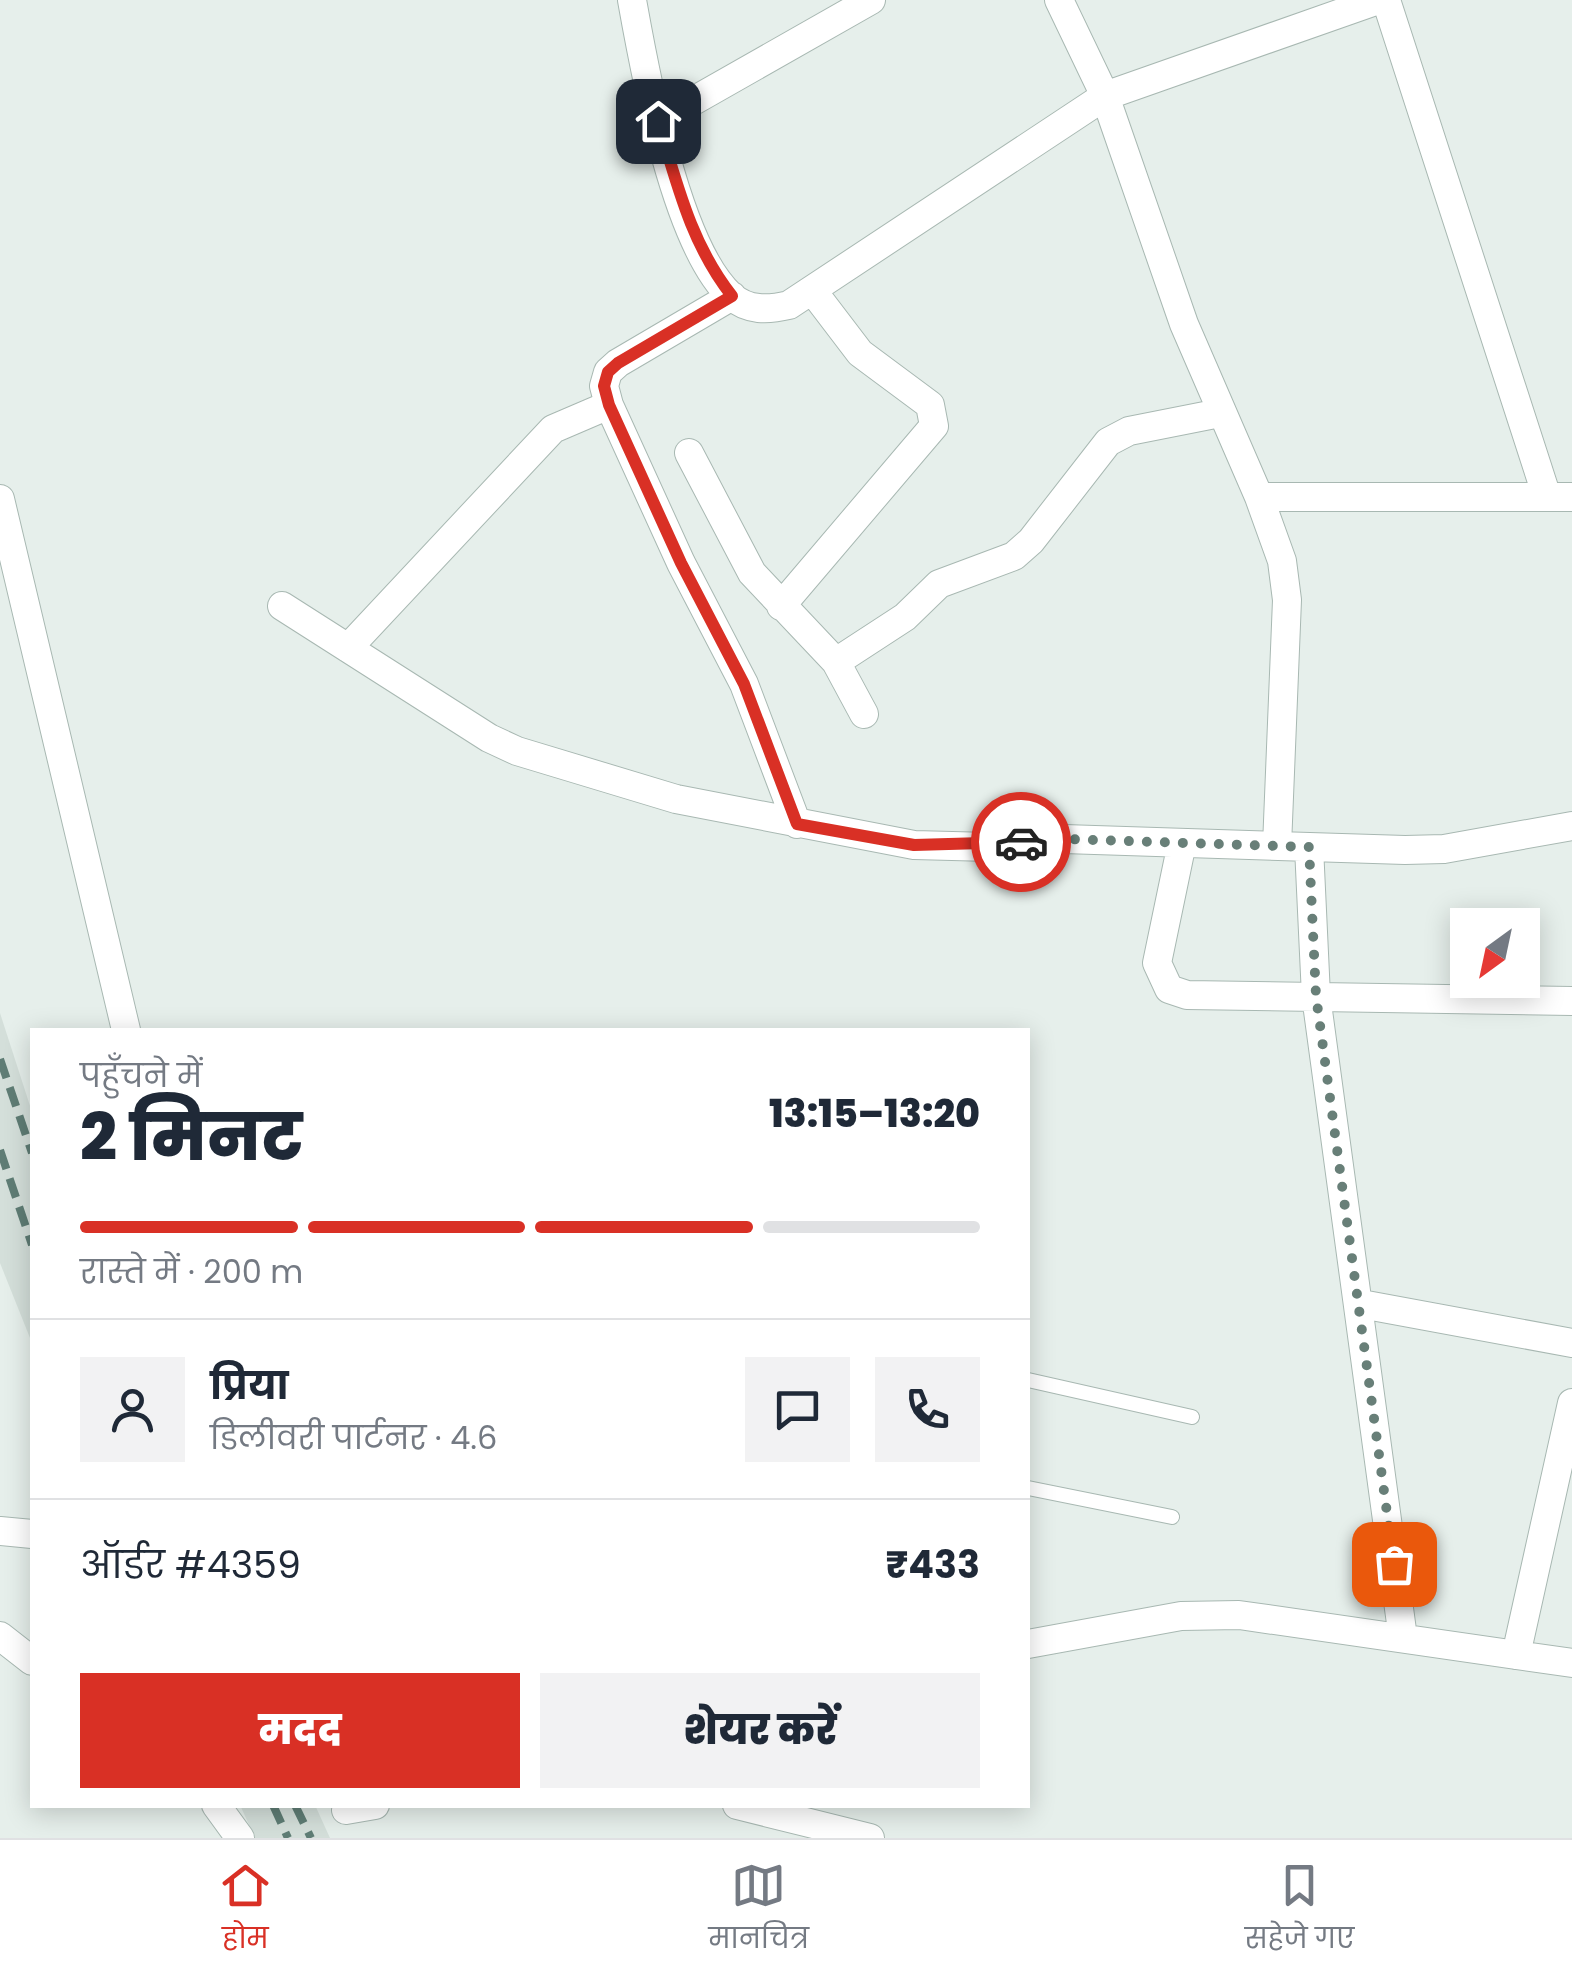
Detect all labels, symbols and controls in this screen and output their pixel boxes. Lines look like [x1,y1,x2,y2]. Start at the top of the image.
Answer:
pin [616,79,701,164]
icon: home [631,94,686,149]
courier [971,792,1071,892]
icon: car [994,815,1049,870]
north arrow [1450,908,1540,998]
map controls [1450,908,1540,998]
text: पहुँचने में [80,1053,202,1098]
text: 13:15–13:20 [769,1087,980,1140]
text: 2 मिनट [80,1092,303,1183]
text: रास्ते में · 200 m [80,1249,303,1294]
button: person [80,1357,185,1462]
button: chat [745,1357,850,1462]
button: phone [875,1357,980,1462]
text: प्रिया [210,1359,289,1412]
text: डिलीवरी पार्टनर · 4.6 [210,1415,497,1460]
pin [1352,1522,1437,1607]
icon: bag [1367,1537,1422,1592]
text: ऑर्डर #4359 [80,1538,301,1591]
text: ₹433 [886,1538,980,1591]
button: मदद [80,1673,520,1788]
button: शेयर करें [540,1673,980,1788]
tab: होम [218,1858,273,1960]
tab: मानचित्र [708,1858,809,1960]
tab: सहेजे गए [1245,1858,1354,1960]

